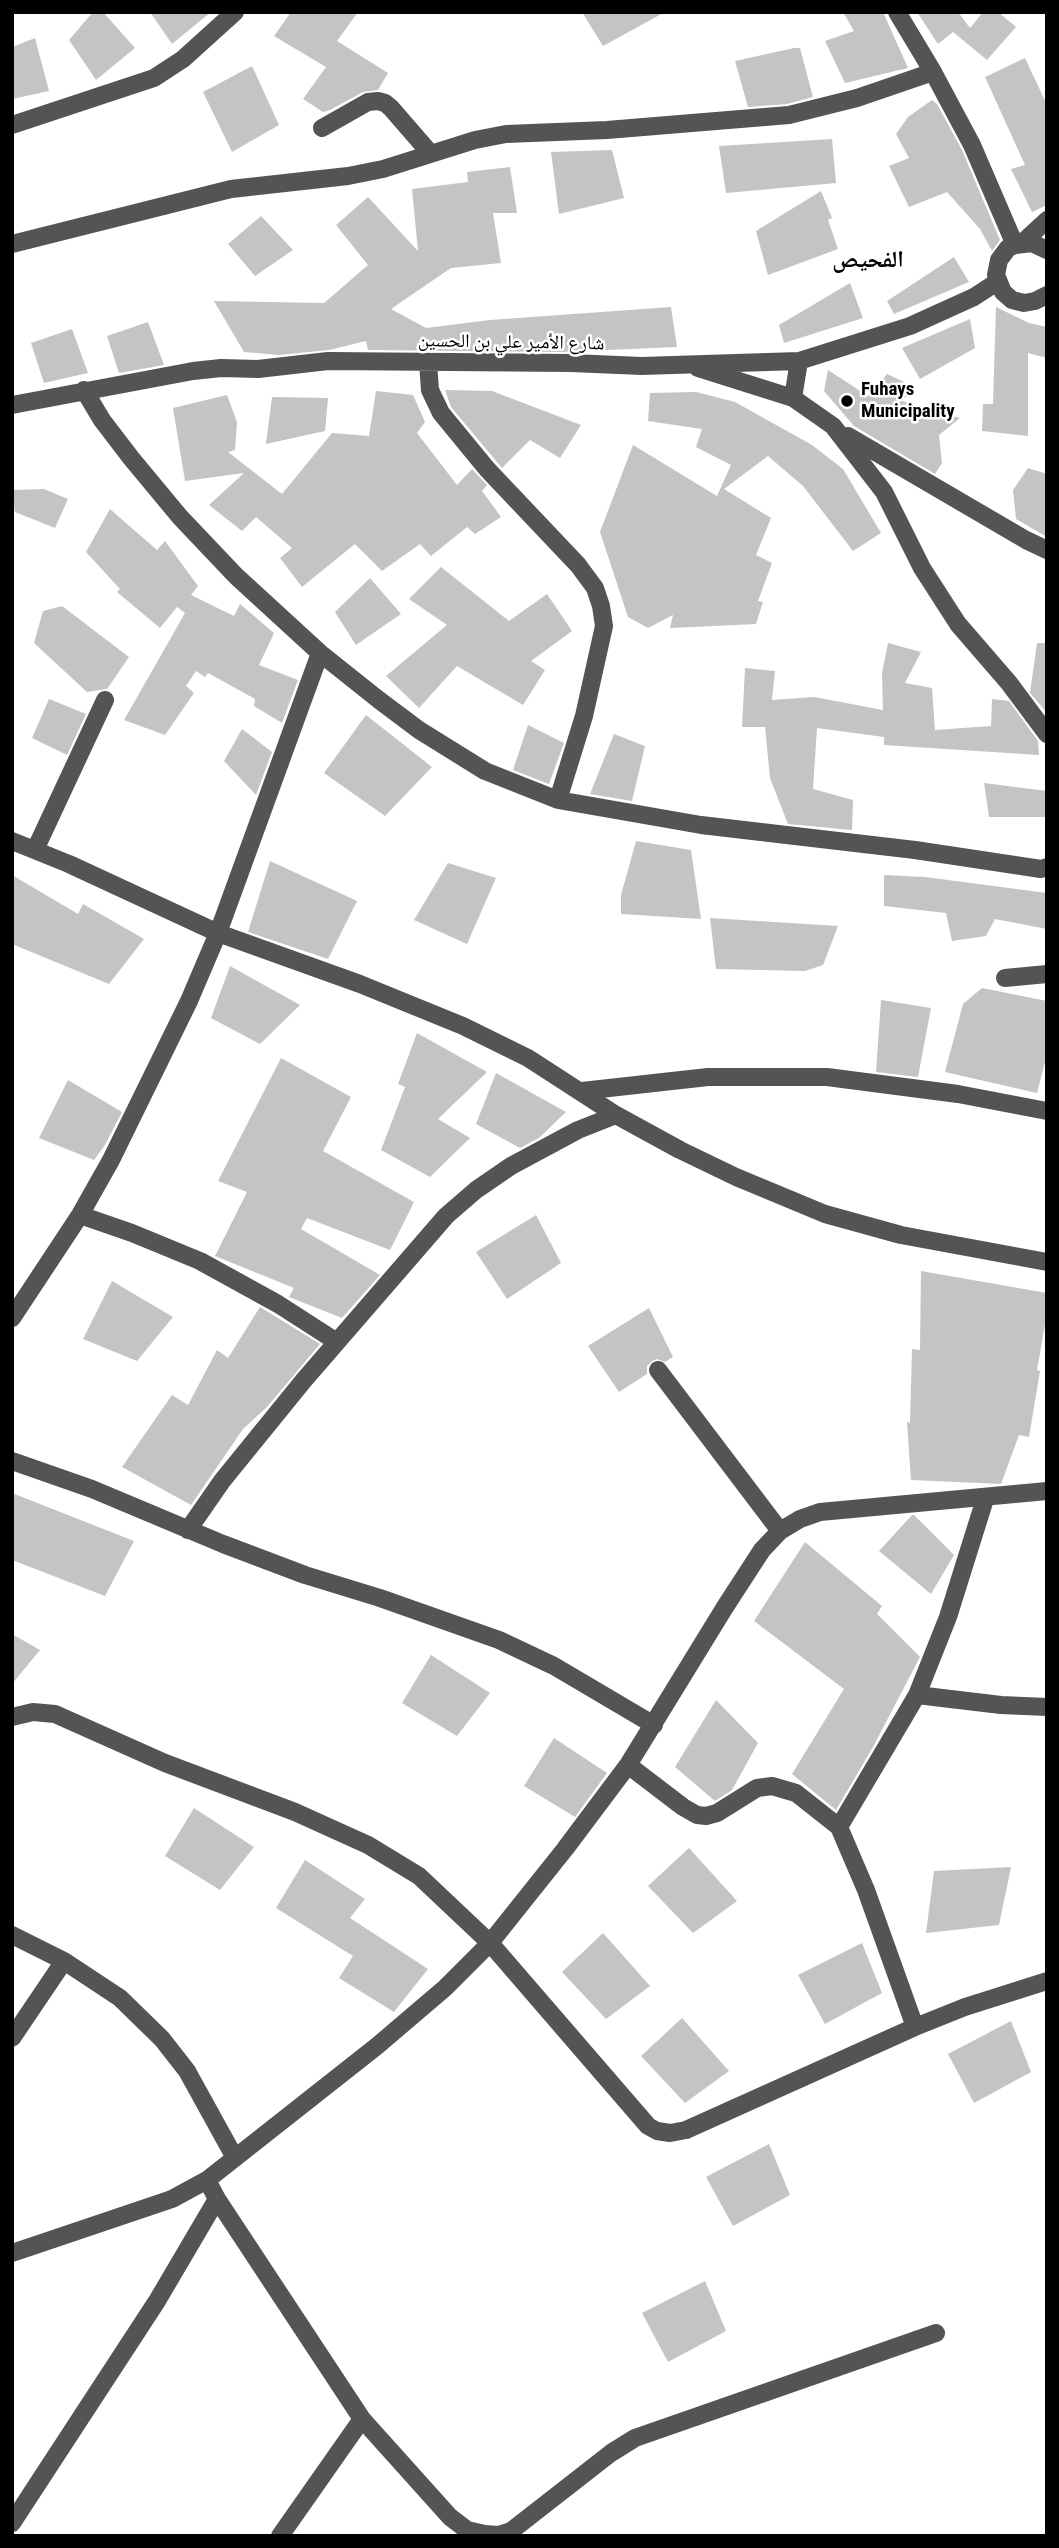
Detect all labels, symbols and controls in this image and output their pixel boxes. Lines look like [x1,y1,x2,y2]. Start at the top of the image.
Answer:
district label: الفحيص [832,247,904,275]
street label: شارع الأمير علي بن الحسين [418,330,604,356]
place label: Fuhays Municipality [861,379,955,423]
marker: Fuhays Municipality [839,393,855,409]

